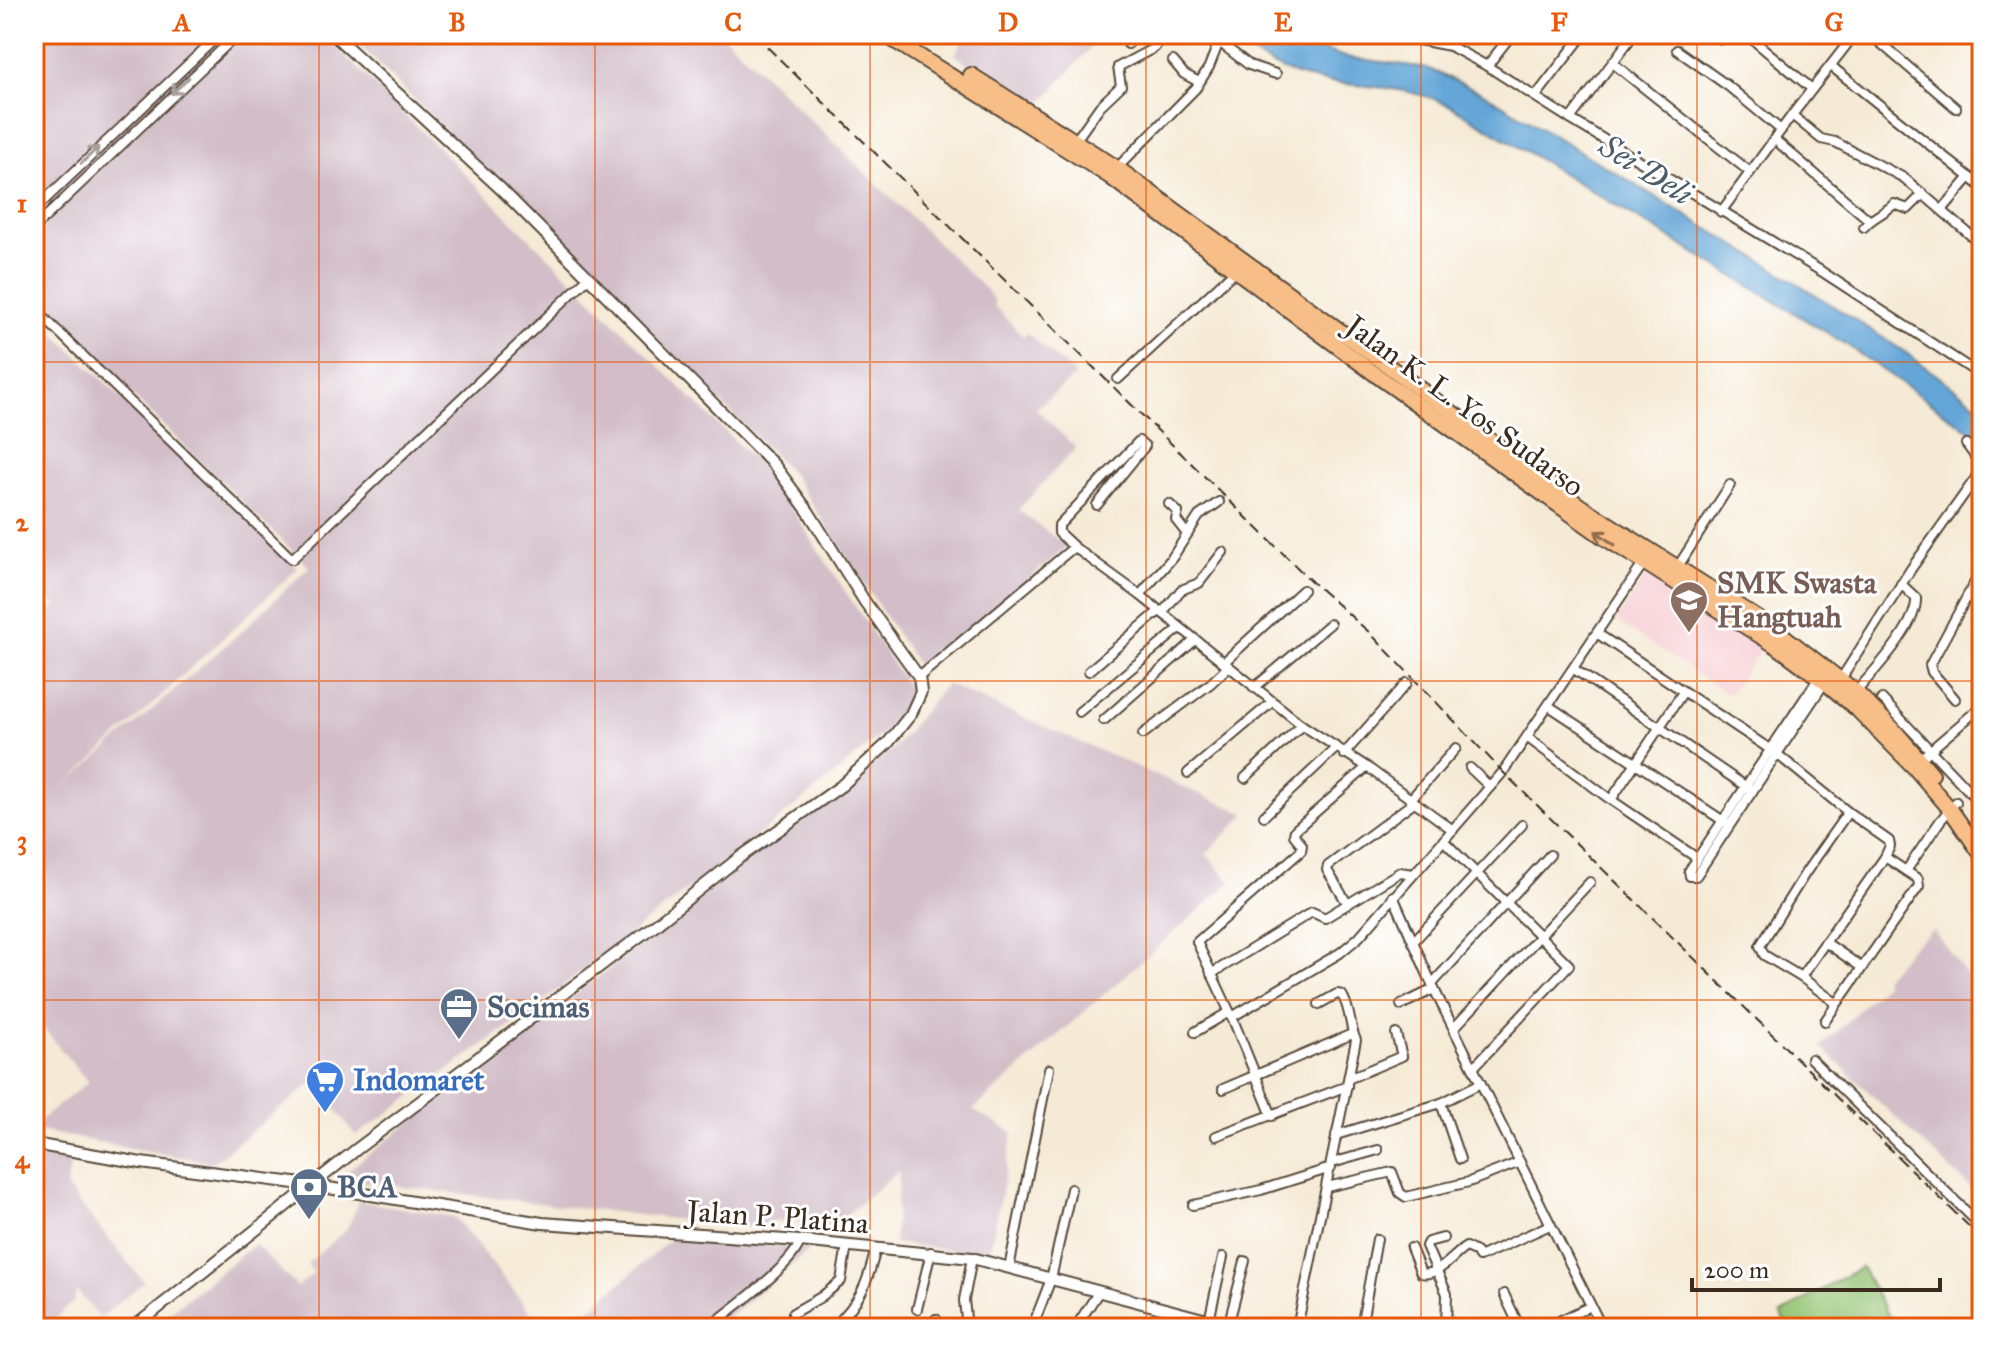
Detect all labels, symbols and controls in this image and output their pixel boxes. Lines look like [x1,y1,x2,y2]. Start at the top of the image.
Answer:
text: A [171,6,191,38]
text: B [448,6,466,38]
text: C [724,6,742,38]
text: D [998,6,1018,38]
text: E [1274,6,1293,38]
text: F [1551,6,1568,38]
text: G [1824,6,1844,38]
one-way arrow [170,77,190,96]
water label: Sei Deli [1591,126,1700,214]
one-way arrow [80,146,100,165]
text: 1 [17,187,27,219]
street label: Jalan K. L. Yos Sudarso [1337,306,1591,504]
text: 2 [16,506,30,538]
one-way arrow [1594,530,1616,546]
place label: SMK Swasta Hangtuah [1717,565,1878,635]
school or university icon: SMK Swasta Hangtuah [1668,579,1710,634]
text: 3 [17,824,27,856]
office icon: Socimas [438,986,480,1041]
place label: Socimas [487,989,589,1025]
supermarket icon: Indomaret [304,1059,346,1114]
place label: Indomaret [353,1062,485,1098]
text: 4 [15,1143,31,1175]
bank icon: BCA [288,1166,330,1221]
place label: BCA [337,1169,398,1205]
street label: Jalan P. Platina [683,1192,870,1241]
scale bar [1692,1242,1940,1292]
text: 200 m [1704,1255,1769,1285]

